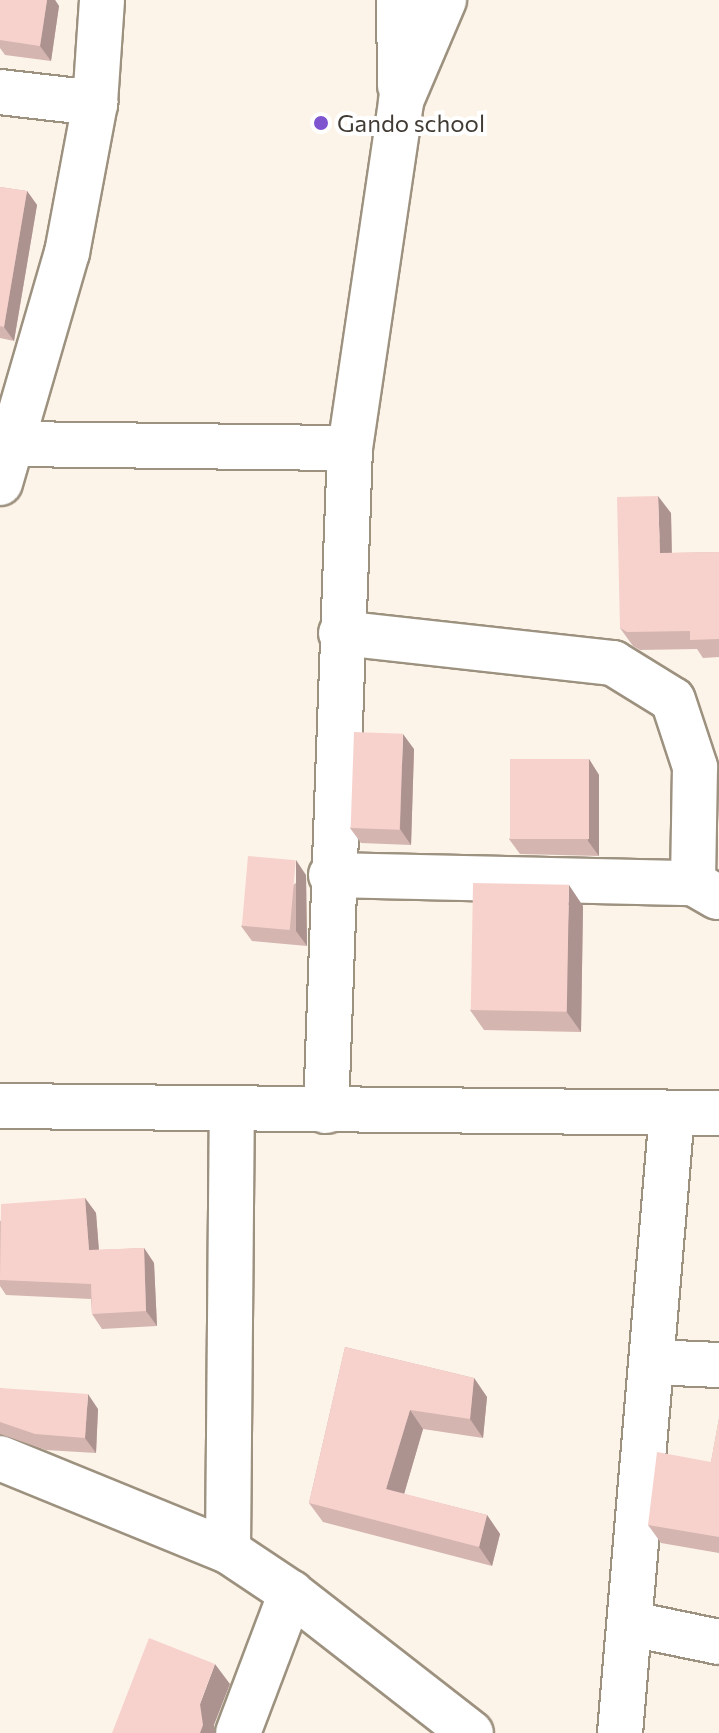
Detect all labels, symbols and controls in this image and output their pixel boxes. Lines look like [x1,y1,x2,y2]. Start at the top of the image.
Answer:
place label: Gando school [337,109,485,137]
marker: Gando school [312,114,330,132]

